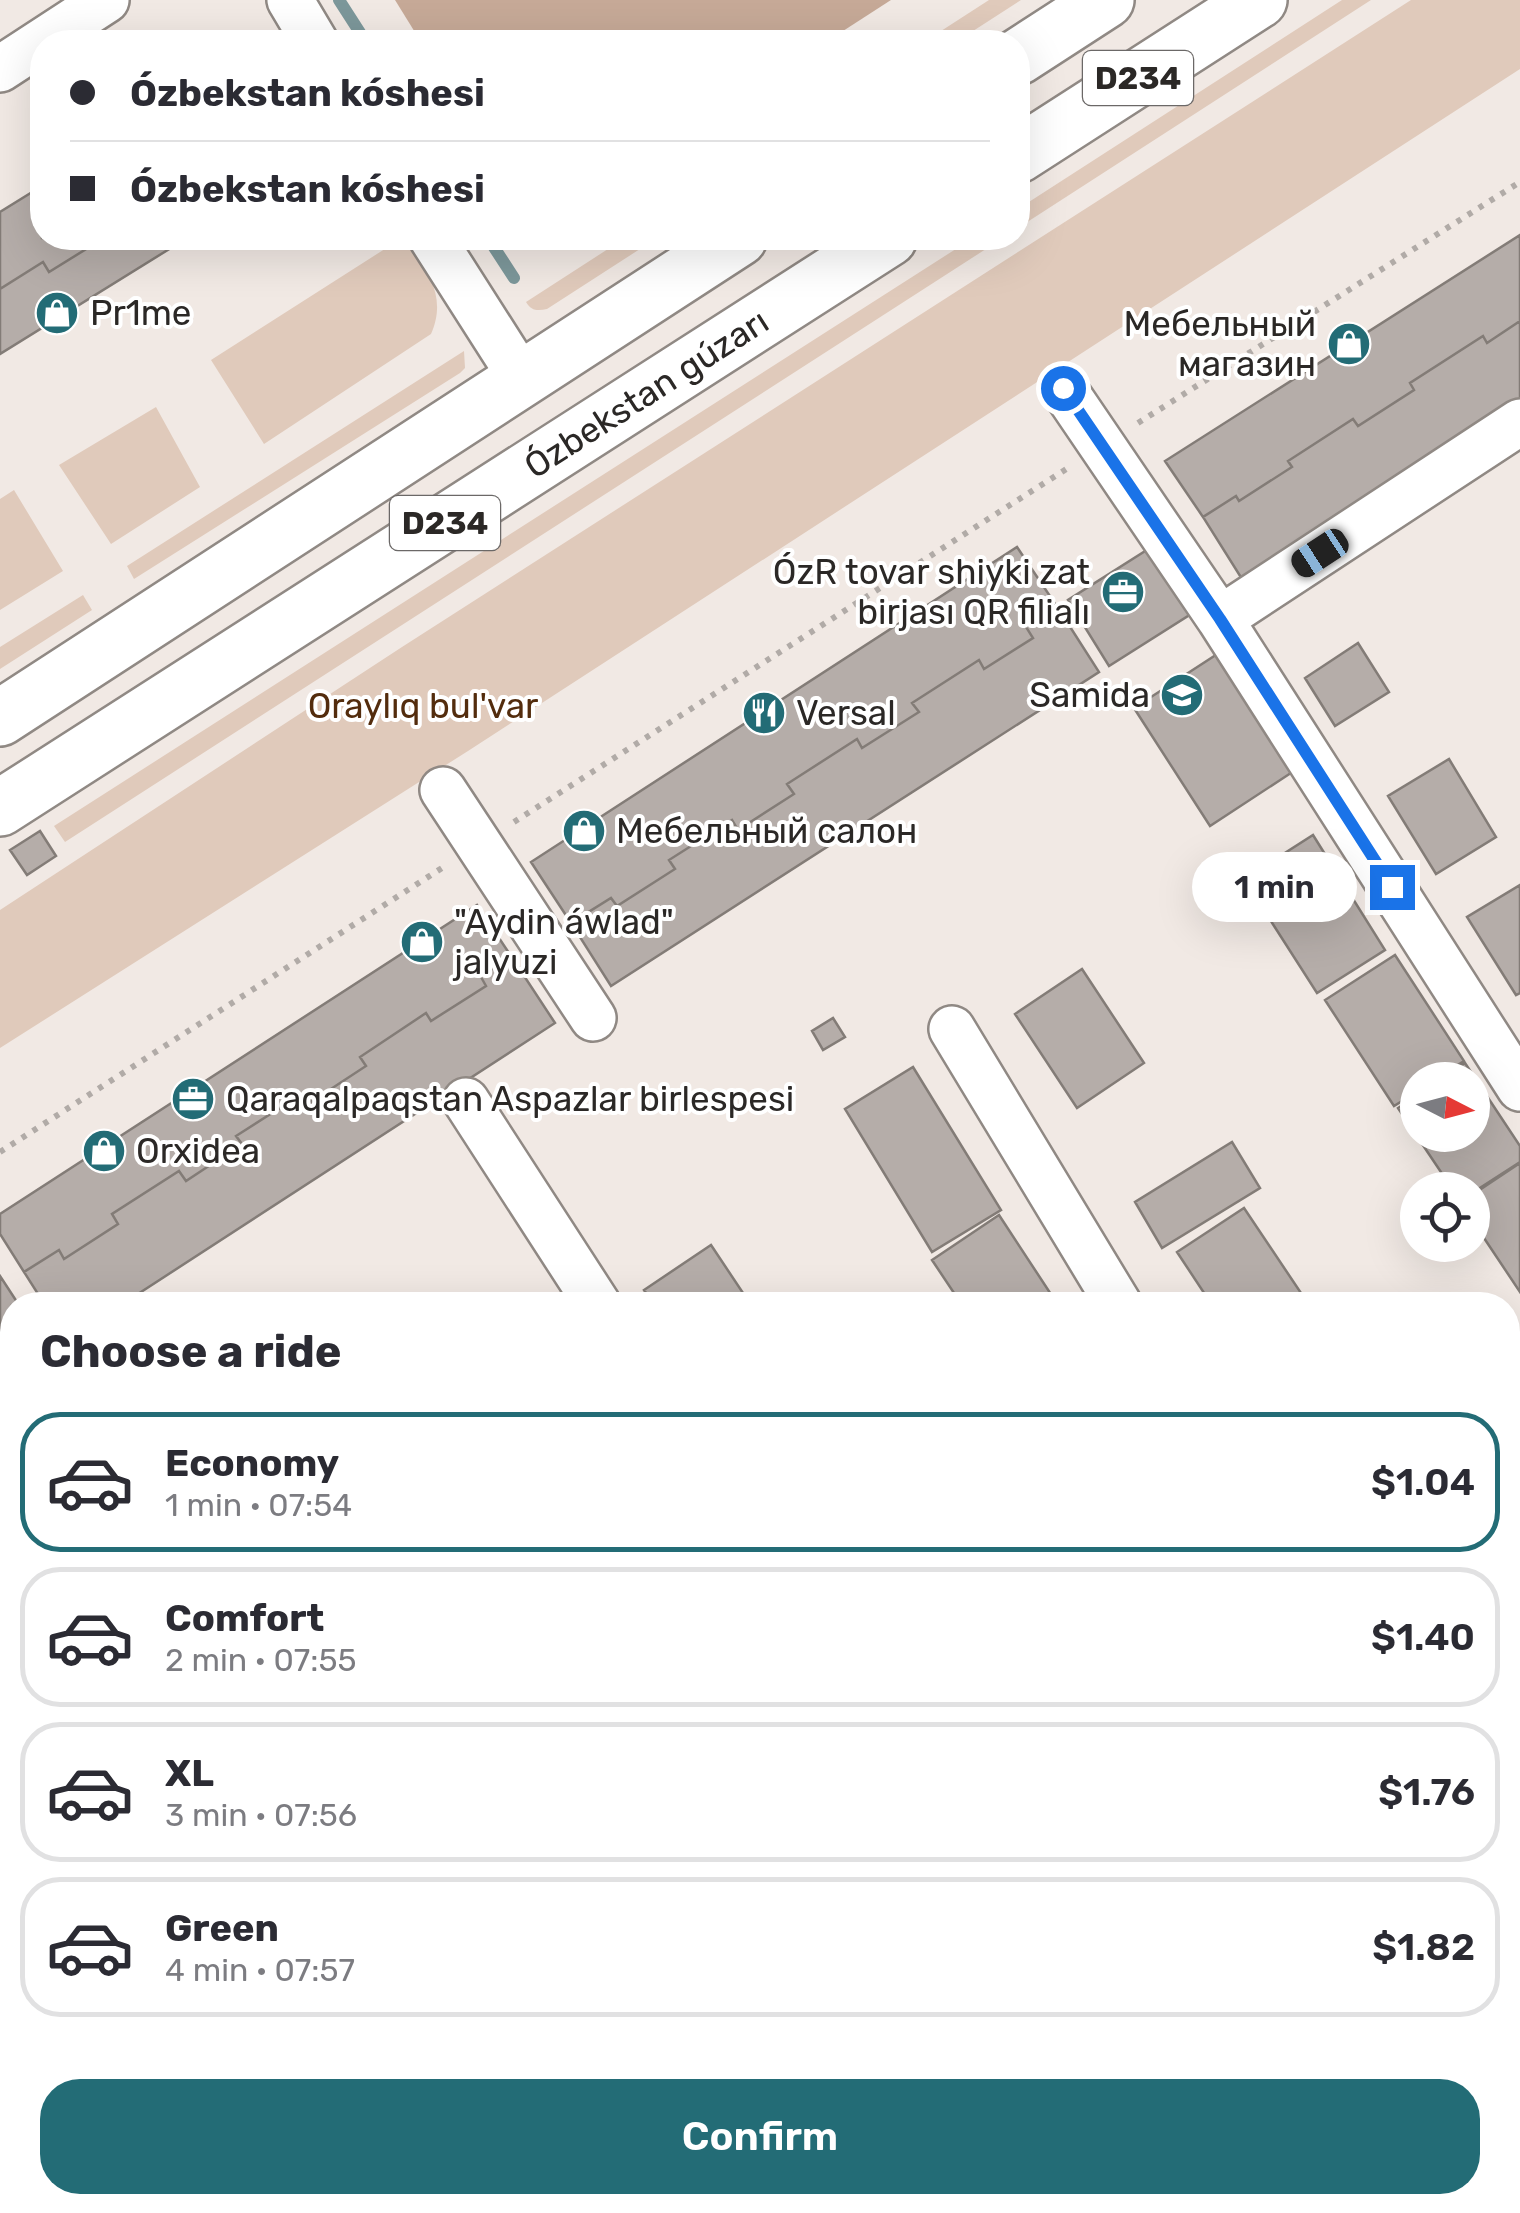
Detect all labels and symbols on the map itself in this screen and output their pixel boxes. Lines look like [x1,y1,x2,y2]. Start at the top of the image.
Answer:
road number: D234 [1083,51,1193,105]
shop icon: Pr1me [34,290,80,336]
place label: Pr1me [90,292,191,334]
street label: Ózbekstan gúzarı [517,300,776,487]
place label: Мебельный магазин [1124,303,1316,385]
shop icon: Мебельный магазин [1326,321,1372,367]
route start [1041,366,1086,411]
road number: D234 [390,496,500,550]
car [1287,524,1353,582]
place label: ÓzR tovar shiyki zat birjası QR filialı [773,551,1090,633]
office icon: ÓzR tovar shiyki zat birjası QR filialı [1100,569,1146,615]
school or university icon: Samida [1159,672,1205,718]
place label: Samida [1029,674,1150,716]
park label: Oraylıq bul'var [308,685,538,727]
restaurant icon: Versal [741,690,787,736]
place label: Versal [796,692,896,734]
shop icon: Мебельный салон [561,808,607,854]
place label: Мебельный салон [616,810,917,852]
callout: 1 min [1192,852,1357,922]
route end [1370,865,1415,910]
place label: "Aydin áwlad" jalyuzi [452,901,674,983]
shop icon: "Aydin áwlad" jalyuzi [399,919,445,965]
north arrow [1400,1062,1490,1152]
office icon: Qaraqalpaqstan Aspazlar birlespesi [170,1076,216,1122]
place label: Qaraqalpaqstan Aspazlar birlespesi [226,1078,794,1120]
shop icon: Orxidea [81,1128,127,1174]
place label: Orxidea [136,1130,260,1172]

